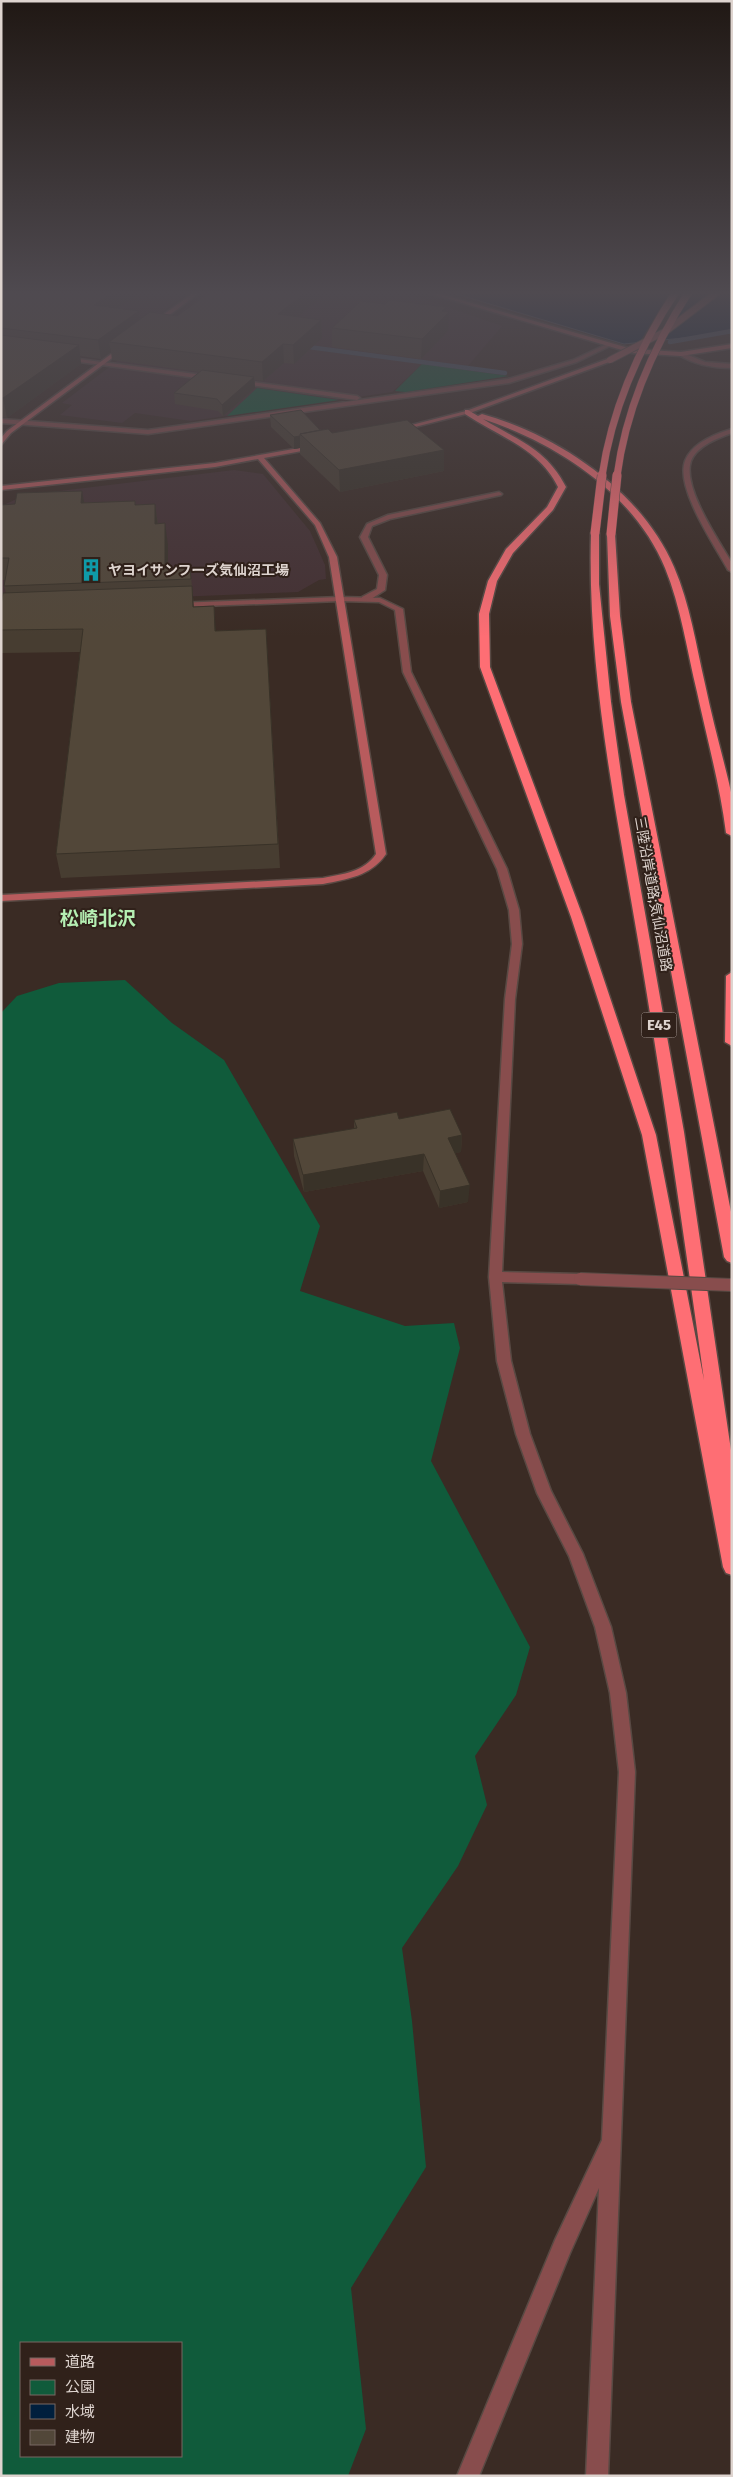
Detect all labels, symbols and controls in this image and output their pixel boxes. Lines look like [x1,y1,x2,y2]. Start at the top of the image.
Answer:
building icon: ヤヨイサンフーズ気仙沼工場 [78,557,104,583]
place label: ヤヨイサンフーズ気仙沼工場 [108,562,289,579]
street label: 三陸沿岸道路;気仙沼道路 [631,815,675,973]
district label: 松崎北沢 [60,907,136,930]
road number: E45 [642,1012,676,1038]
legend [20,2342,182,2457]
text: 道路 [65,2353,95,2371]
text: 公園 [65,2378,95,2396]
text: 水域 [65,2403,95,2421]
text: 建物 [65,2428,95,2446]

